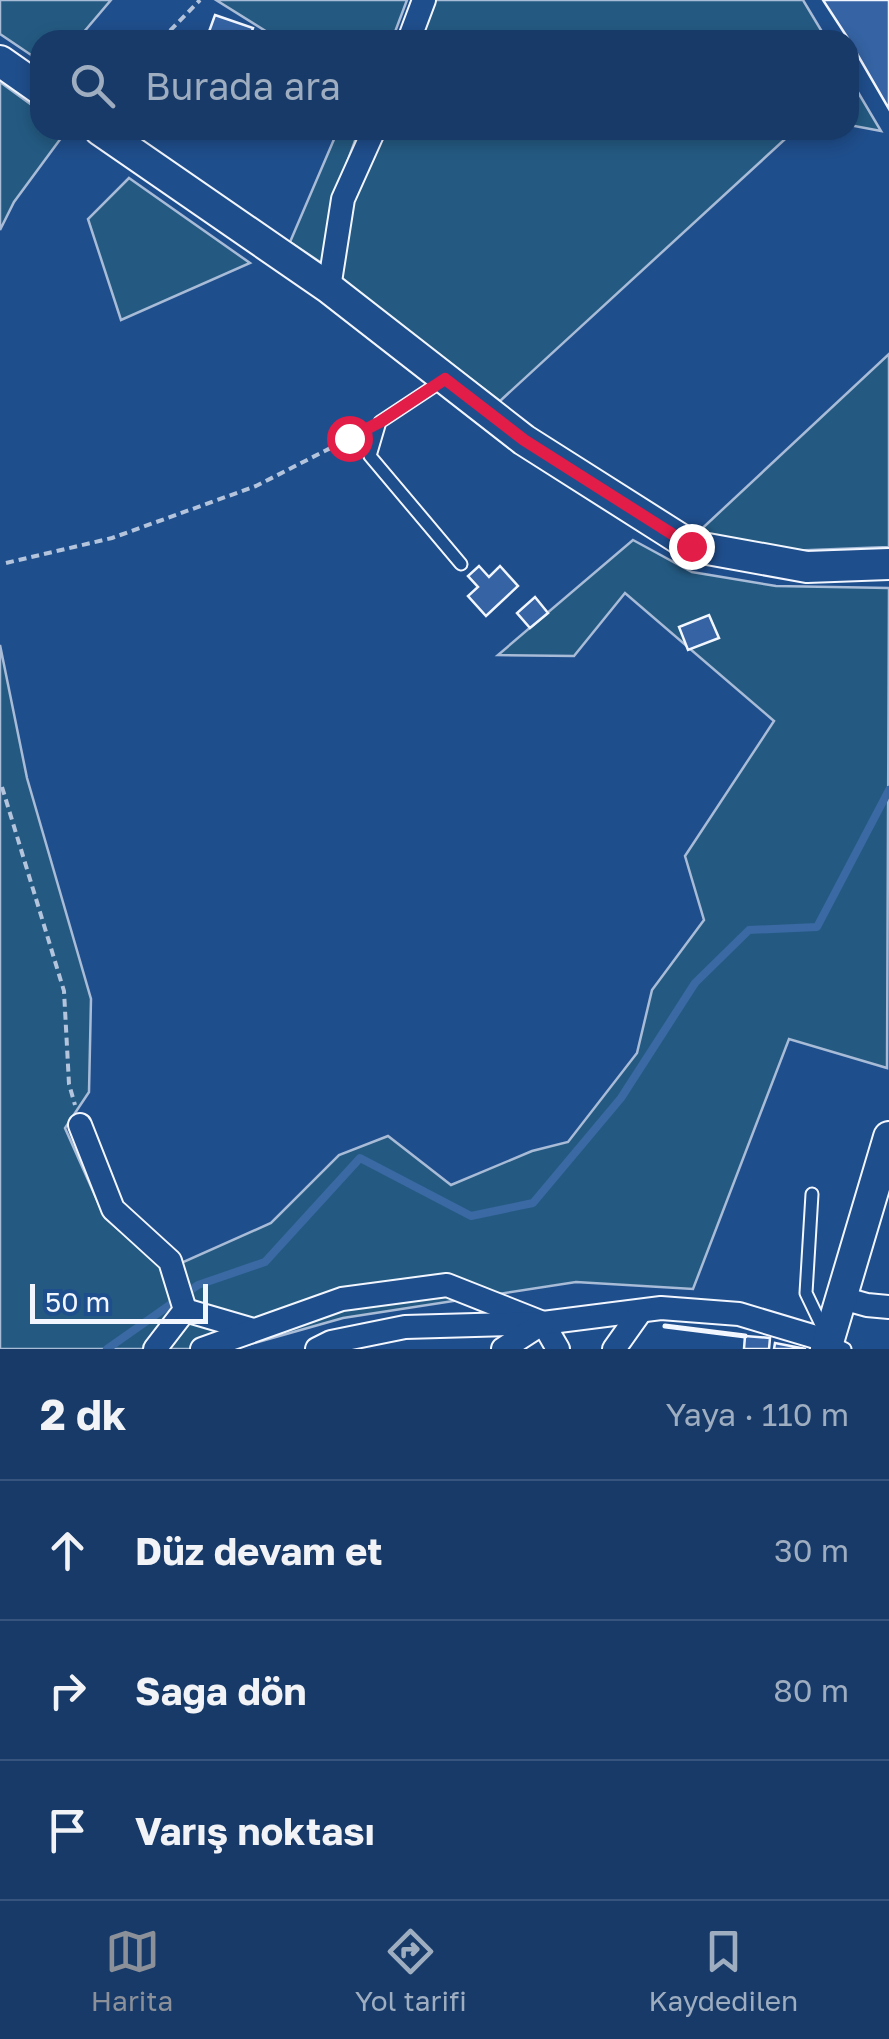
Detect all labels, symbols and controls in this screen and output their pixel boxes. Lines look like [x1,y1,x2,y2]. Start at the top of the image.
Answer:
search box [30,30,859,140]
icon: search [65,58,120,113]
text: Burada ara [145,63,341,108]
route start [327,416,373,462]
route end [669,524,715,570]
scale bar [30,1279,208,1324]
text: 50 m [45,1285,110,1318]
text: 2 dk [40,1389,126,1439]
text: Yaya · 110 m [666,1395,849,1433]
icon: ahead [40,1523,95,1578]
text: Düz devam et [135,1528,382,1573]
text: 30 m [774,1531,849,1569]
icon: right [40,1663,95,1718]
text: Sağa dön [135,1668,307,1713]
text: 80 m [773,1671,849,1709]
icon: arrive [40,1803,95,1858]
text: Varış noktası [135,1808,375,1853]
tab: Harita [91,1924,173,2017]
tab: Yol tarifi [355,1924,467,2017]
tab: Kaydedilen [648,1924,798,2017]

